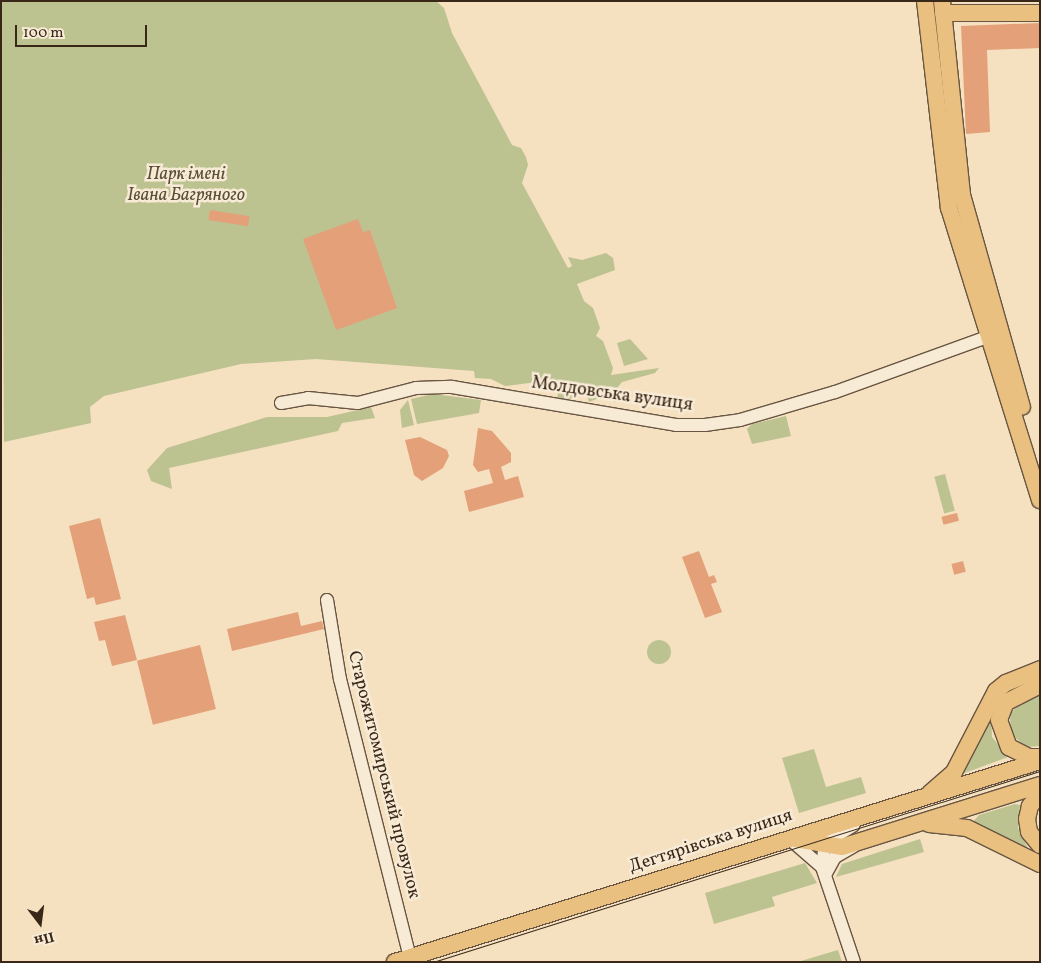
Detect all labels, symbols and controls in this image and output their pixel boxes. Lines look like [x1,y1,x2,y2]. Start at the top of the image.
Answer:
scale bar [18,15,150,47]
text: 100 m [23,23,63,44]
park label: Парк імені Івана Багряного [127,165,245,208]
street label: Молдовська вулиця [530,373,694,417]
street label: Старожитомирський провулок [342,649,424,901]
street label: Дегтярівська вулиця [627,805,795,879]
north arrow [15,898,65,948]
text: Пн [32,926,56,950]

